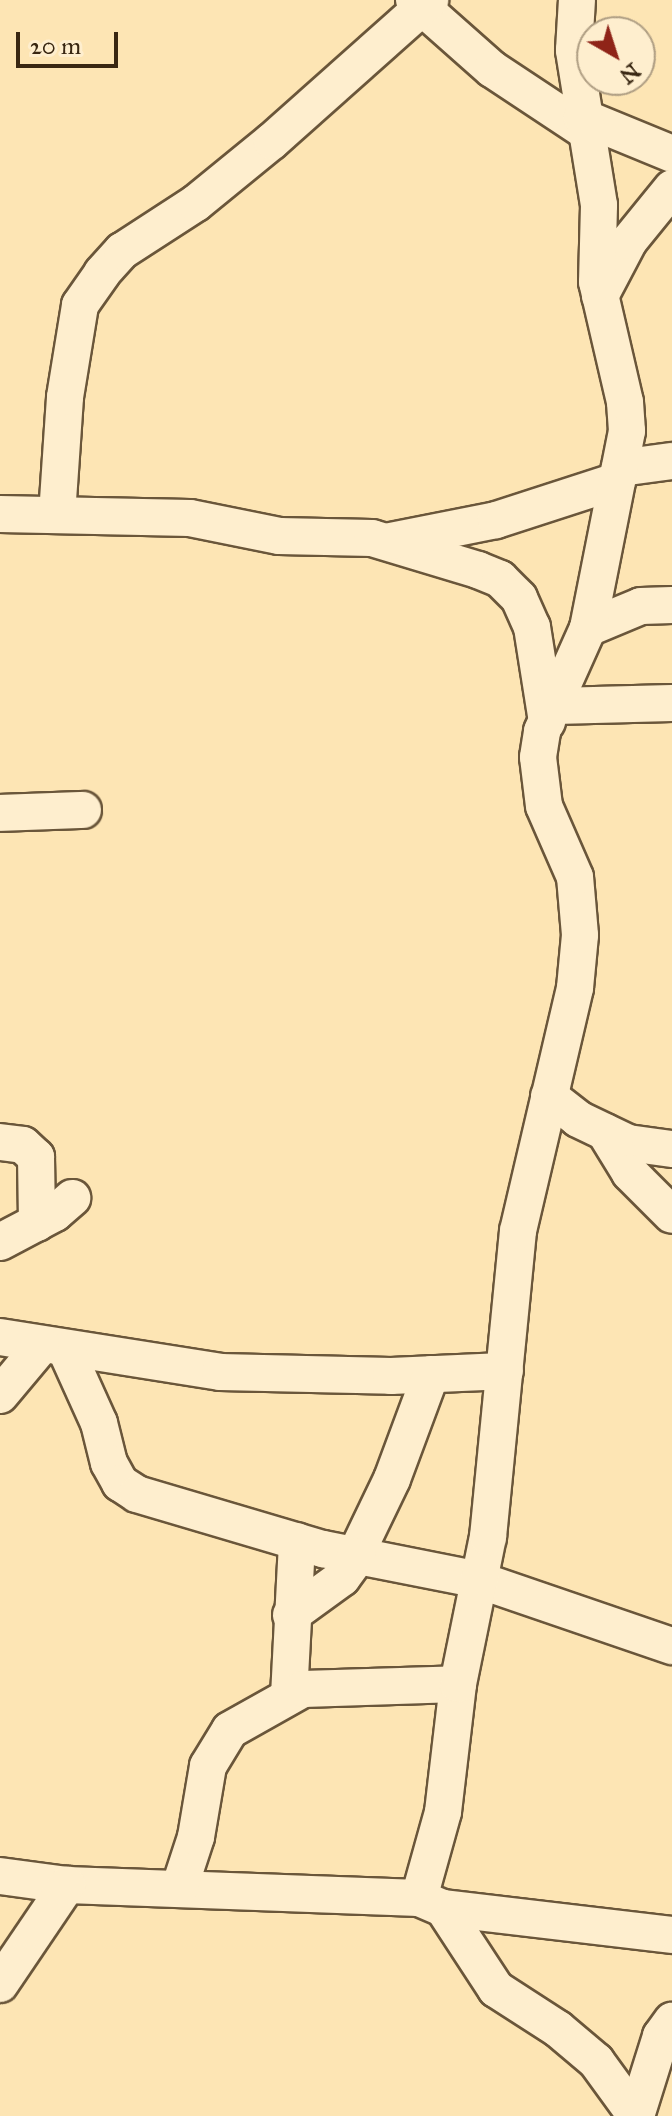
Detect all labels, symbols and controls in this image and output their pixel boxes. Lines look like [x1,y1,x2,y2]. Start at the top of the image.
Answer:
scale bar [20,16,122,66]
north arrow [576,16,656,96]
text: 20 m [30,31,81,61]
text: N [614,57,646,90]

